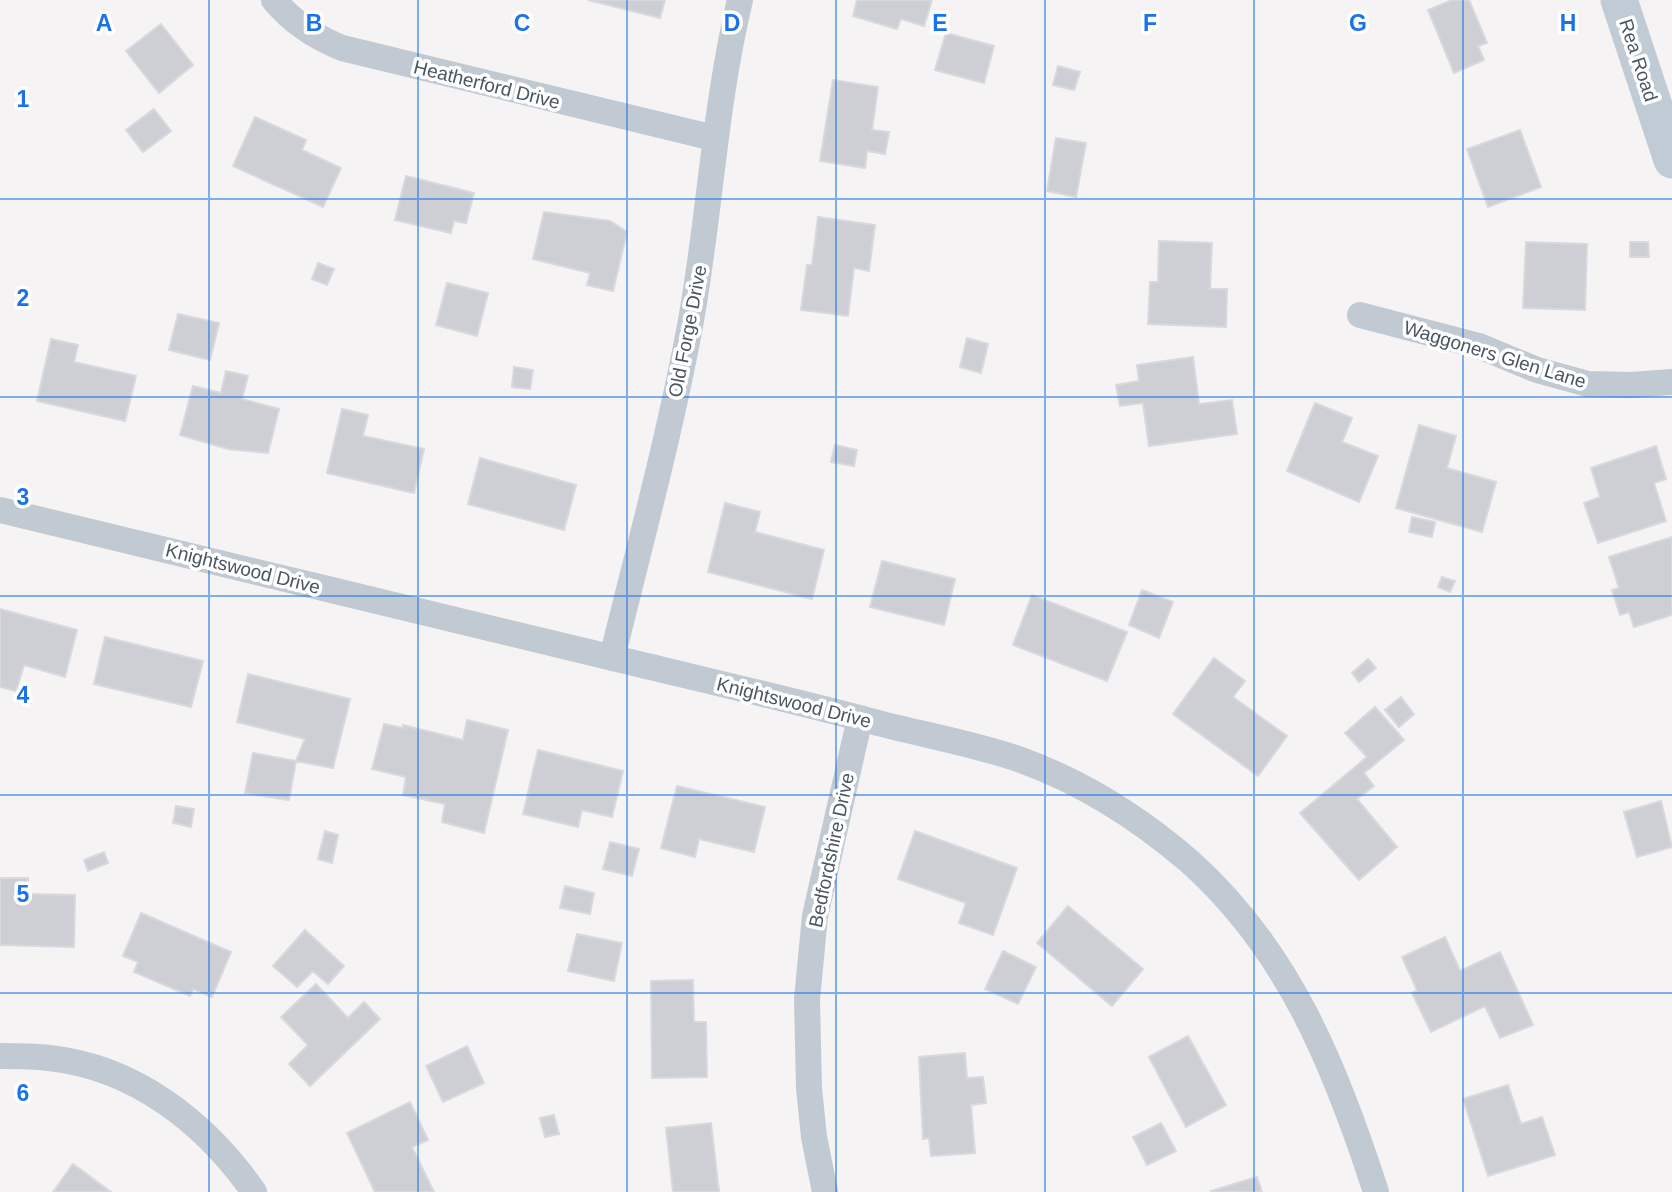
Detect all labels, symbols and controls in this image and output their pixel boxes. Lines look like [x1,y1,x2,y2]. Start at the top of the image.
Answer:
text: A [96,10,112,36]
text: B [306,10,322,36]
text: C [514,10,530,36]
text: D [724,10,740,36]
text: E [932,10,948,36]
text: F [1143,10,1157,36]
text: G [1349,10,1367,36]
text: H [1560,10,1576,36]
street label: Rea Road [1615,16,1662,104]
street label: Heatherford Drive [412,56,562,113]
text: 1 [17,86,30,112]
street label: Old Forge Drive [664,263,711,399]
text: 2 [17,285,29,311]
street label: Waggoners Glen Lane [1401,317,1588,392]
text: 3 [17,484,29,510]
street label: Knightswood Drive [163,539,322,598]
street label: Knightswood Drive [714,673,873,732]
text: 4 [17,682,30,708]
street label: Bedfordshire Drive [805,771,858,929]
text: 5 [17,881,30,907]
text: 6 [17,1080,29,1106]

